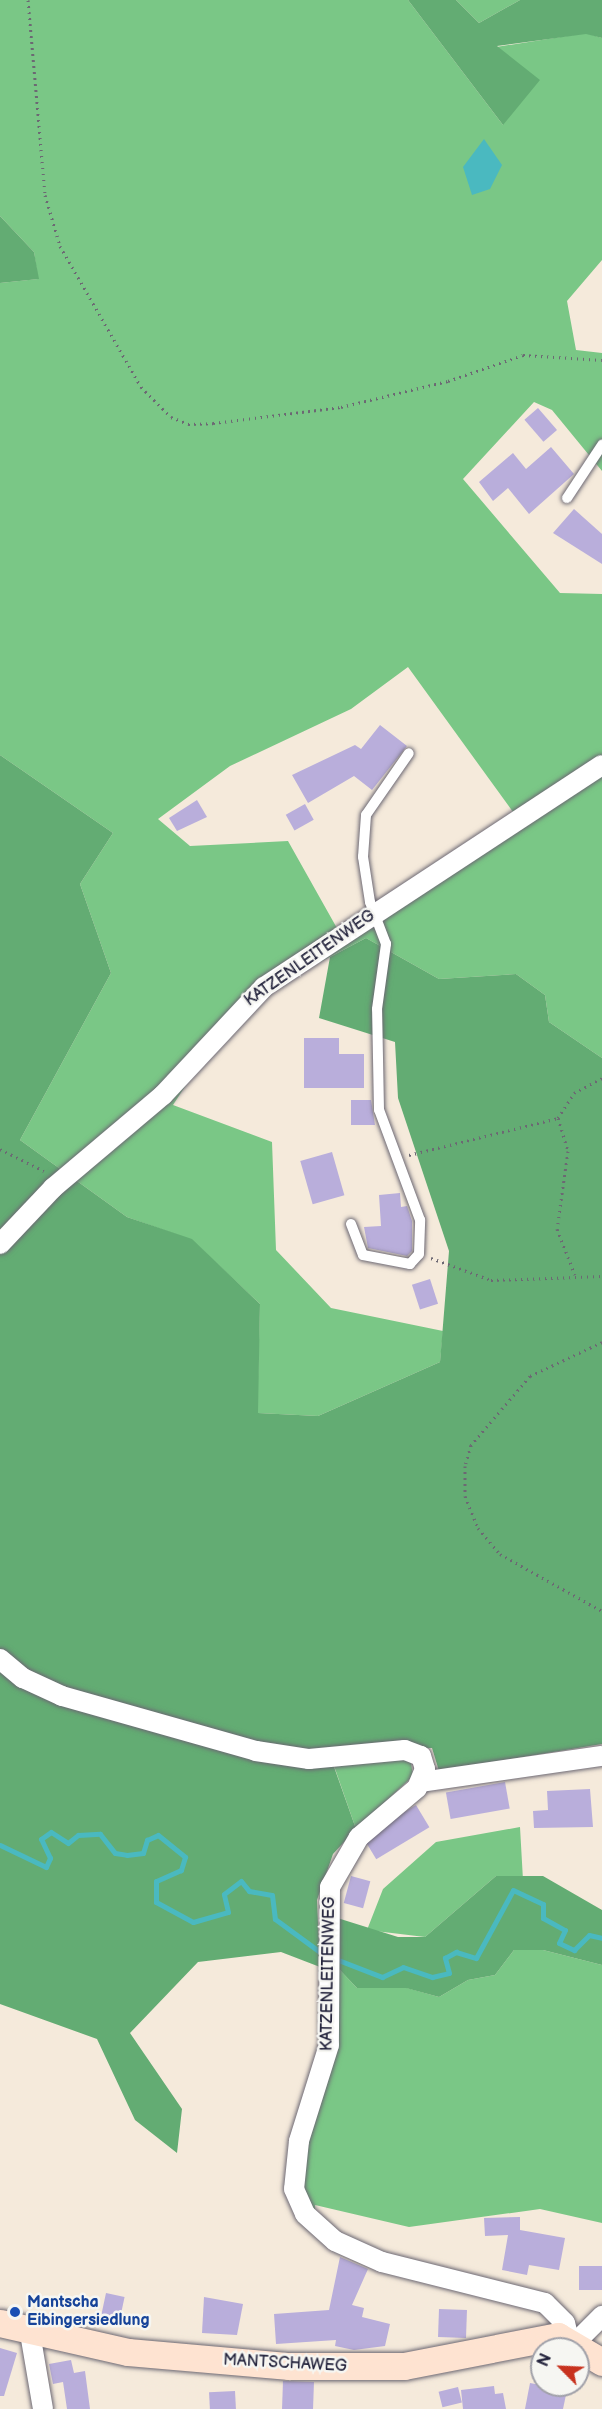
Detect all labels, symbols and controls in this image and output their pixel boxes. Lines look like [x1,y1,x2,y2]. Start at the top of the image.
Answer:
street label: KATZENLEITENWEG [241,907,379,1011]
street label: KATZENLEITENWEG [318,1897,340,2051]
place label: Mantscha Eibingersiedlung [27,2293,150,2331]
marker: Mantscha Eibingersiedlung [8,2305,22,2319]
north arrow [530,2337,590,2397]
street label: MANTSCHAWEG [223,2351,347,2377]
text: N [534,2351,556,2370]

